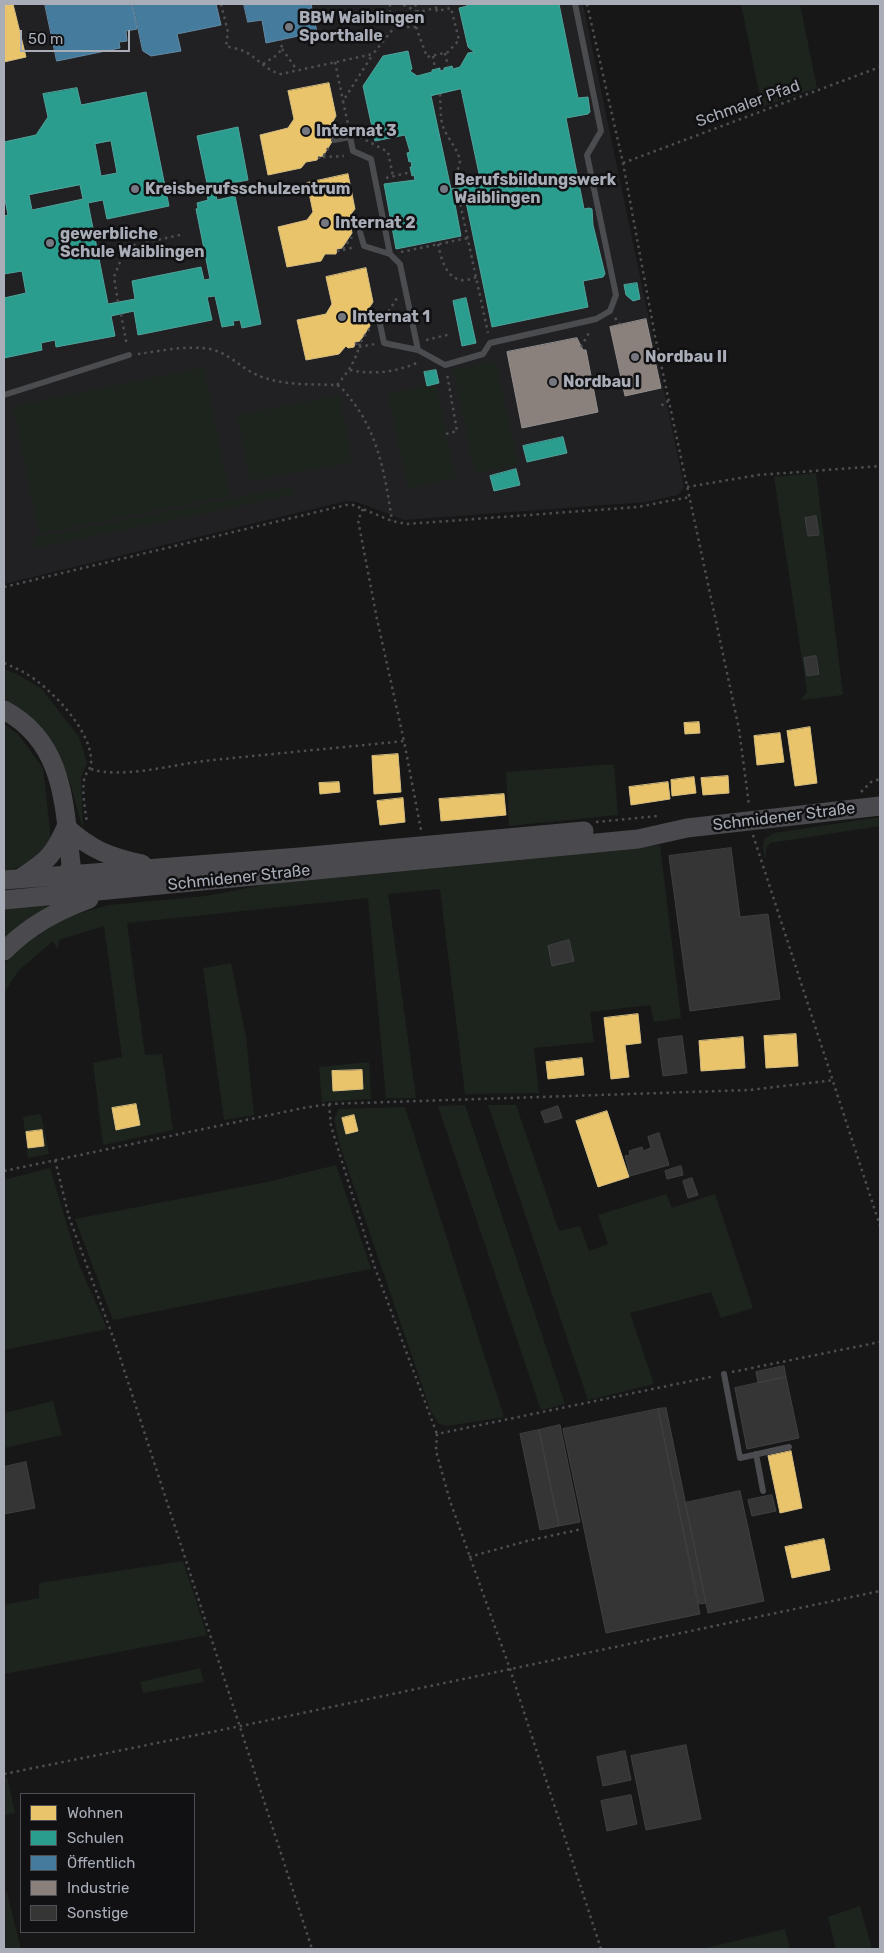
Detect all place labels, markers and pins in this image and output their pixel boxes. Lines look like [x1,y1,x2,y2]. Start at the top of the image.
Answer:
place label: BBW Waiblingen Sporthalle [299,8,425,46]
marker: BBW Waiblingen Sporthalle [283,21,295,33]
place label: Internat 3 [316,121,397,141]
marker: Internat 3 [300,125,312,137]
place label: Berufsbildungswerk Waiblingen [454,170,616,208]
place label: Kreisberufsschulzentrum [145,179,350,199]
marker: Kreisberufsschulzentrum [129,183,141,195]
marker: Berufsbildungswerk Waiblingen [438,183,450,195]
place label: Internat 2 [335,213,416,233]
marker: Internat 2 [319,217,331,229]
place label: gewerbliche Schule Waiblingen [60,224,205,262]
marker: gewerbliche Schule Waiblingen [44,237,56,249]
place label: Internat 1 [352,307,430,327]
marker: Internat 1 [336,311,348,323]
place label: Nordbau II [645,347,727,367]
marker: Nordbau II [629,351,641,363]
place label: Nordbau I [563,372,640,392]
marker: Nordbau I [547,376,559,388]

